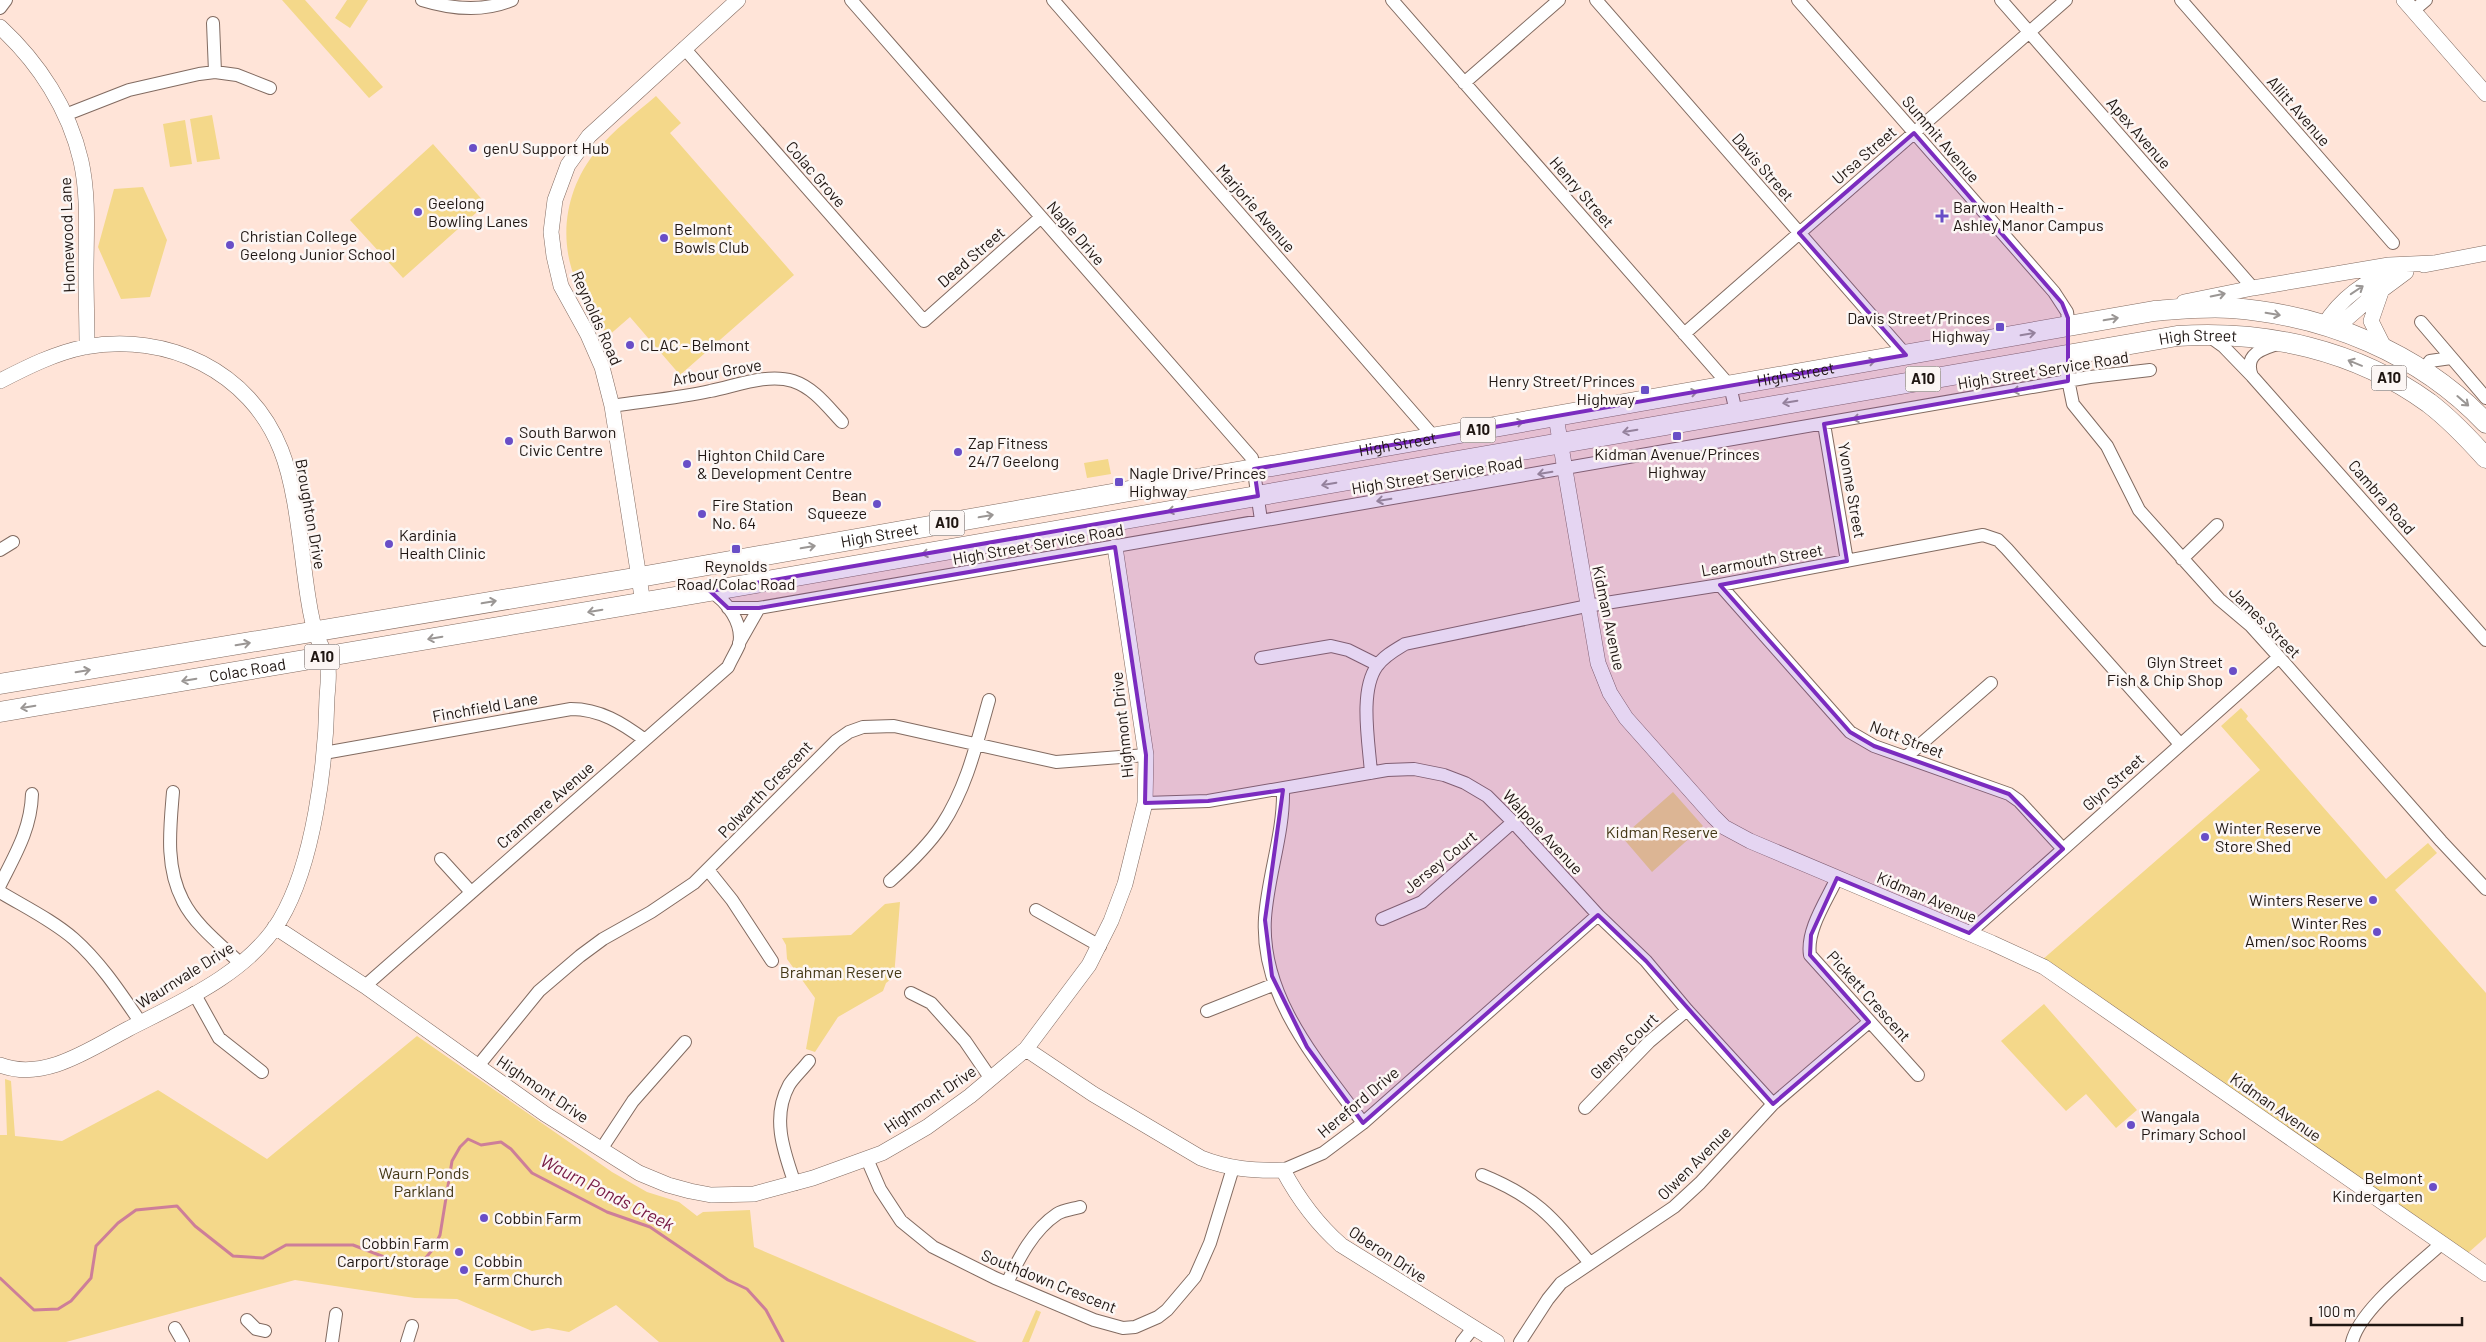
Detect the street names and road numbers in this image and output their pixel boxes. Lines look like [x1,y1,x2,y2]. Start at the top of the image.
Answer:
street label: Allitt Avenue [2264,72,2335,150]
street label: Summit Avenue [1899,92,1984,186]
street label: Apex Avenue [2103,93,2176,172]
street label: Ursa Street [1828,122,1900,188]
street label: Davis Street [1729,129,1798,205]
street label: Colac Grove [782,137,850,211]
street label: Henry Street [1546,152,1618,231]
street label: Marjorie Avenue [1213,160,1300,256]
street label: Homewood Lane [55,177,78,293]
street label: Nagle Drive [1043,197,1109,269]
street label: Deed Street [933,222,1008,291]
street label: Reynolds Road [568,268,627,368]
street label: High Street [2157,325,2238,348]
street label: High Street Service Road [1956,347,2130,392]
street label: Arbour Grove [671,354,763,389]
street label: High Street [1755,357,1836,390]
road number: A10 [1906,366,1940,392]
road number: A10 [2372,366,2406,390]
road number: A10 [1460,418,1496,442]
street label: High Street [1357,427,1438,460]
street label: Yvonne Street [1835,440,1870,539]
street label: High Street Service Road [1350,452,1524,497]
street label: Cambra Road [2345,456,2420,538]
street label: Broughton Drive [292,457,331,571]
road number: A10 [930,510,964,536]
street label: High Street [839,518,920,551]
street label: High Street Service Road [951,519,1125,568]
street label: Learmouth Street [1700,539,1824,580]
street label: Kidman Avenue [1589,564,1630,672]
street label: James Street [2226,582,2305,661]
road number: A10 [304,644,340,670]
street label: Colac Road [208,653,287,685]
street label: Highmont Drive [1106,671,1137,779]
street label: Finchfield Lane [431,688,539,725]
street label: Nott Street [1867,716,1947,761]
street label: Polwarth Crescent [713,736,816,841]
street label: Glyn Street [2078,749,2147,814]
street label: Cranmere Avenue [492,757,597,852]
street label: Walpole Avenue [1499,785,1587,878]
street label: Jersey Court [1399,826,1480,897]
street label: Kidman Avenue [1874,867,1980,926]
street label: Waurnvale Drive [133,937,237,1012]
street label: Pickett Crescent [1824,946,1915,1045]
street label: Glenys Court [1586,1009,1662,1083]
street label: Highmont Drive [494,1051,593,1126]
street label: Highmont Drive [880,1061,979,1136]
street label: Hereford Drive [1313,1062,1402,1141]
street label: Kidman Avenue [2227,1068,2325,1145]
street label: Olwen Avenue [1653,1122,1734,1203]
street label: Oberon Drive [1346,1221,1431,1286]
street label: Southdown Crescent [979,1245,1120,1316]

